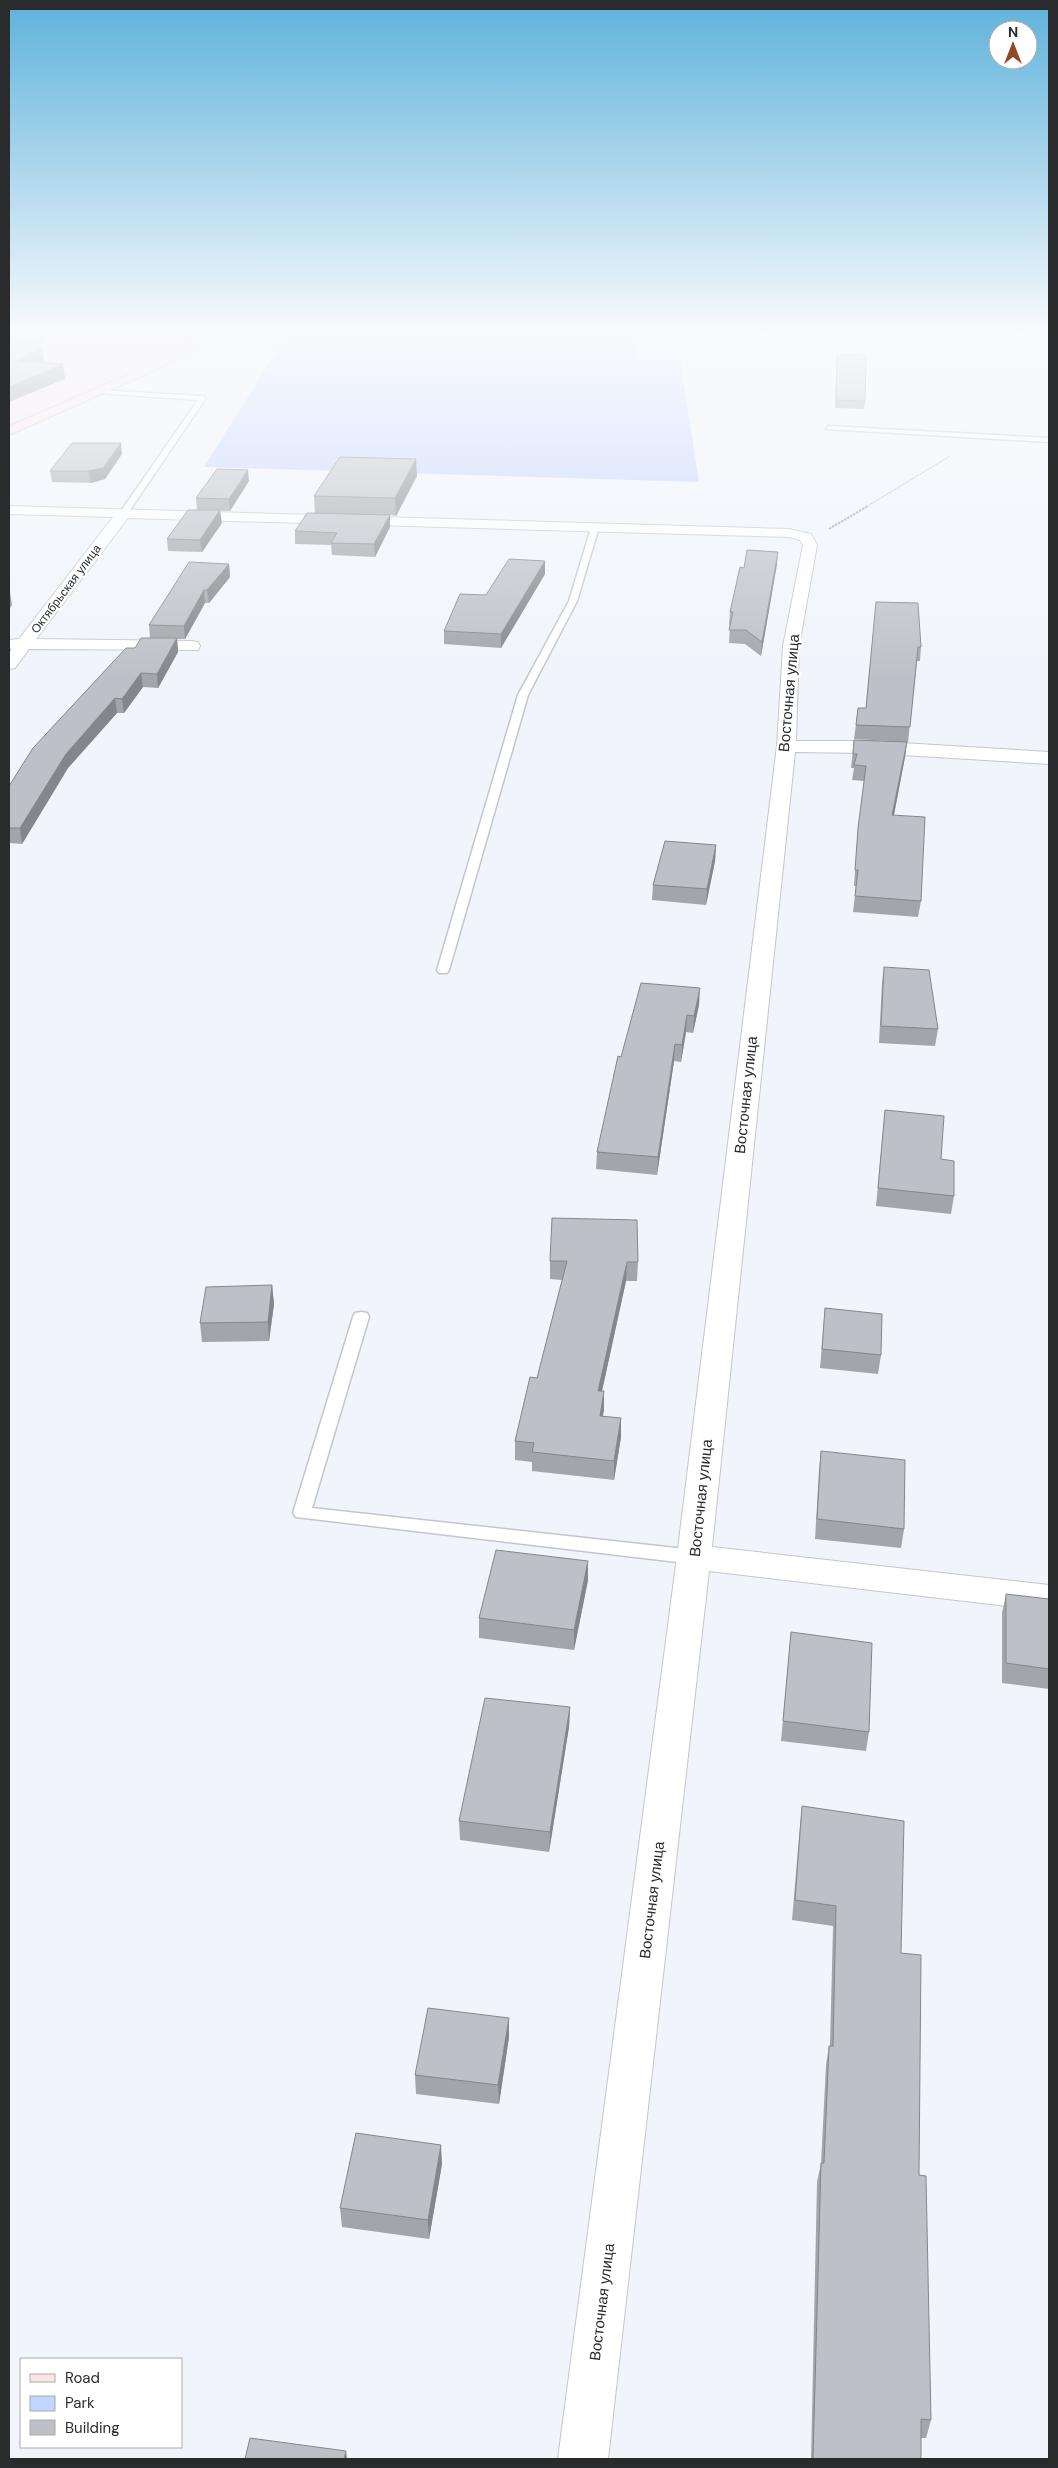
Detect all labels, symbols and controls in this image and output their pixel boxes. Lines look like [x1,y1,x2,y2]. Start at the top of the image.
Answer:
north arrow [988,20,1038,70]
text: N [1008,23,1018,41]
street label: Октябрьская улица [27,541,105,637]
street label: Восточная улица [774,633,804,753]
street label: Восточная улица [730,1034,762,1155]
street label: Восточная улица [685,1437,717,1558]
street label: Восточная улица [635,1839,669,1960]
street label: Восточная улица [585,2241,619,2362]
legend [20,2358,182,2448]
text: Road [65,2368,100,2388]
text: Park [65,2393,95,2413]
text: Building [65,2418,120,2438]

